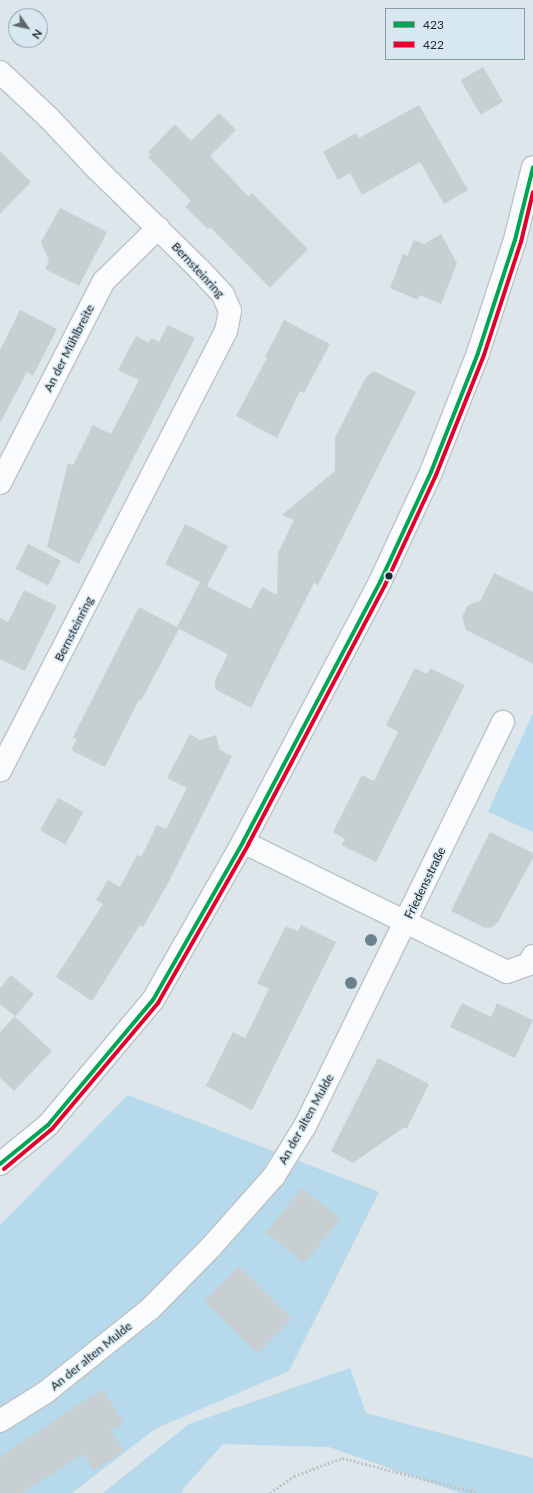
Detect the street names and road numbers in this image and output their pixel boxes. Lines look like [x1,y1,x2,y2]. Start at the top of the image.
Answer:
street label: Bernsteinring [169,239,227,301]
street label: An der Mühlbreite [41,302,97,394]
street label: Bernsteinring [52,594,96,664]
street label: Friedensstraße [401,845,449,921]
street label: An der alten Mulde [275,1071,337,1167]
street label: An der alten Mulde [47,1319,135,1393]

